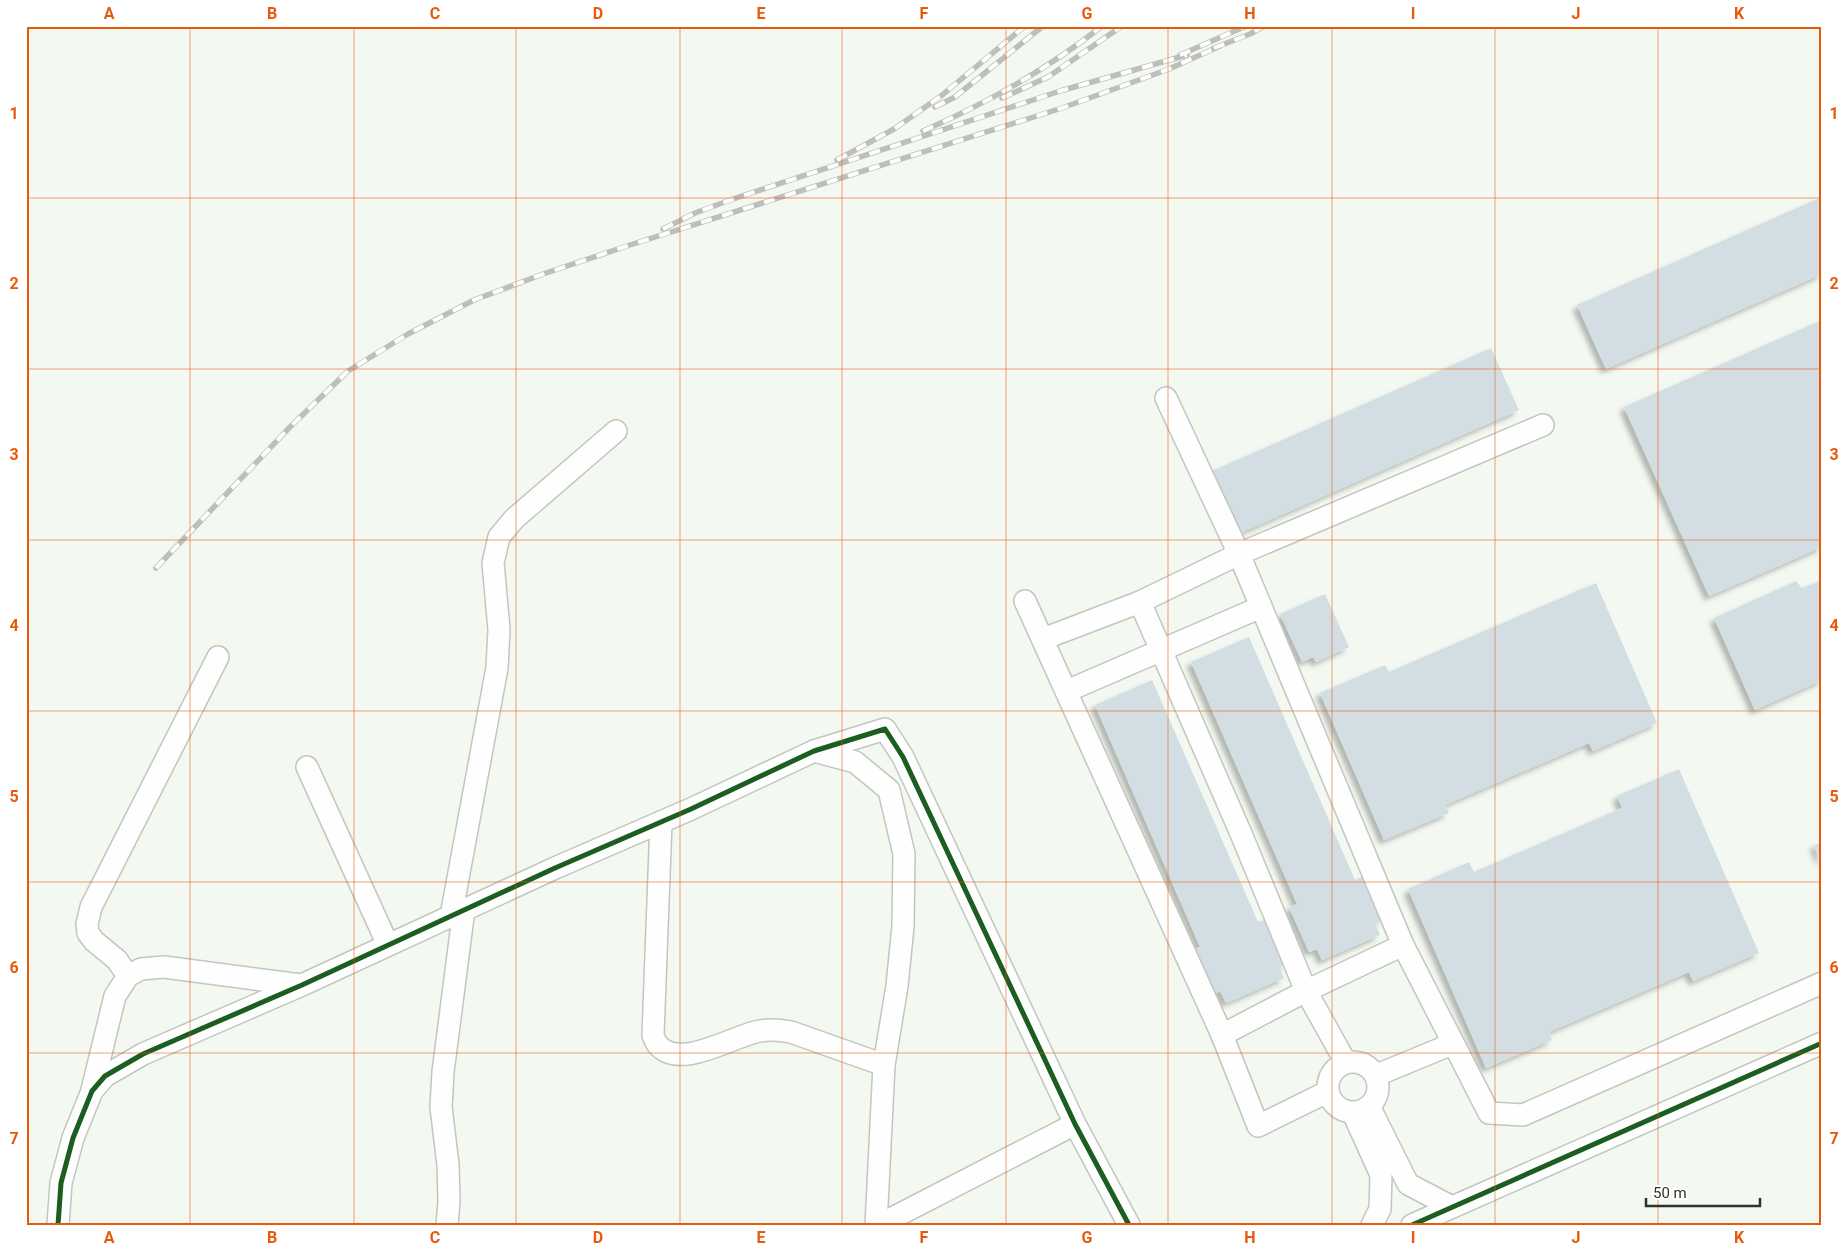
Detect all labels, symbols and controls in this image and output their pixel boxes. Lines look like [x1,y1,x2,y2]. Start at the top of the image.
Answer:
text: A [104,4,115,23]
text: B [267,4,277,23]
text: C [430,4,440,23]
text: D [593,4,603,23]
text: E [757,4,766,23]
text: F [920,4,929,23]
text: G [1082,4,1093,23]
text: H [1244,4,1256,23]
text: I [1411,4,1415,23]
text: J [1572,4,1580,23]
text: K [1734,4,1745,23]
text: 1 [9,104,19,123]
text: 1 [1829,104,1839,123]
text: 2 [9,274,19,293]
text: 2 [1829,274,1839,293]
text: 3 [9,445,19,464]
text: 3 [1829,445,1839,464]
text: 4 [9,616,19,635]
text: 4 [1829,616,1839,635]
text: 5 [9,787,19,806]
text: 5 [1829,787,1839,806]
text: 6 [9,958,19,977]
text: 6 [1829,958,1839,977]
text: 7 [9,1129,19,1148]
text: 7 [1829,1129,1839,1148]
scale bar [1646,1176,1759,1208]
text: 50 m [1653,1184,1687,1202]
text: A [104,1228,115,1247]
text: B [267,1228,277,1247]
text: C [430,1228,440,1247]
text: D [593,1228,603,1247]
text: E [757,1228,766,1247]
text: F [920,1228,929,1247]
text: G [1082,1228,1093,1247]
text: H [1244,1228,1256,1247]
text: I [1411,1228,1415,1247]
text: J [1572,1228,1580,1247]
text: K [1734,1228,1745,1247]

